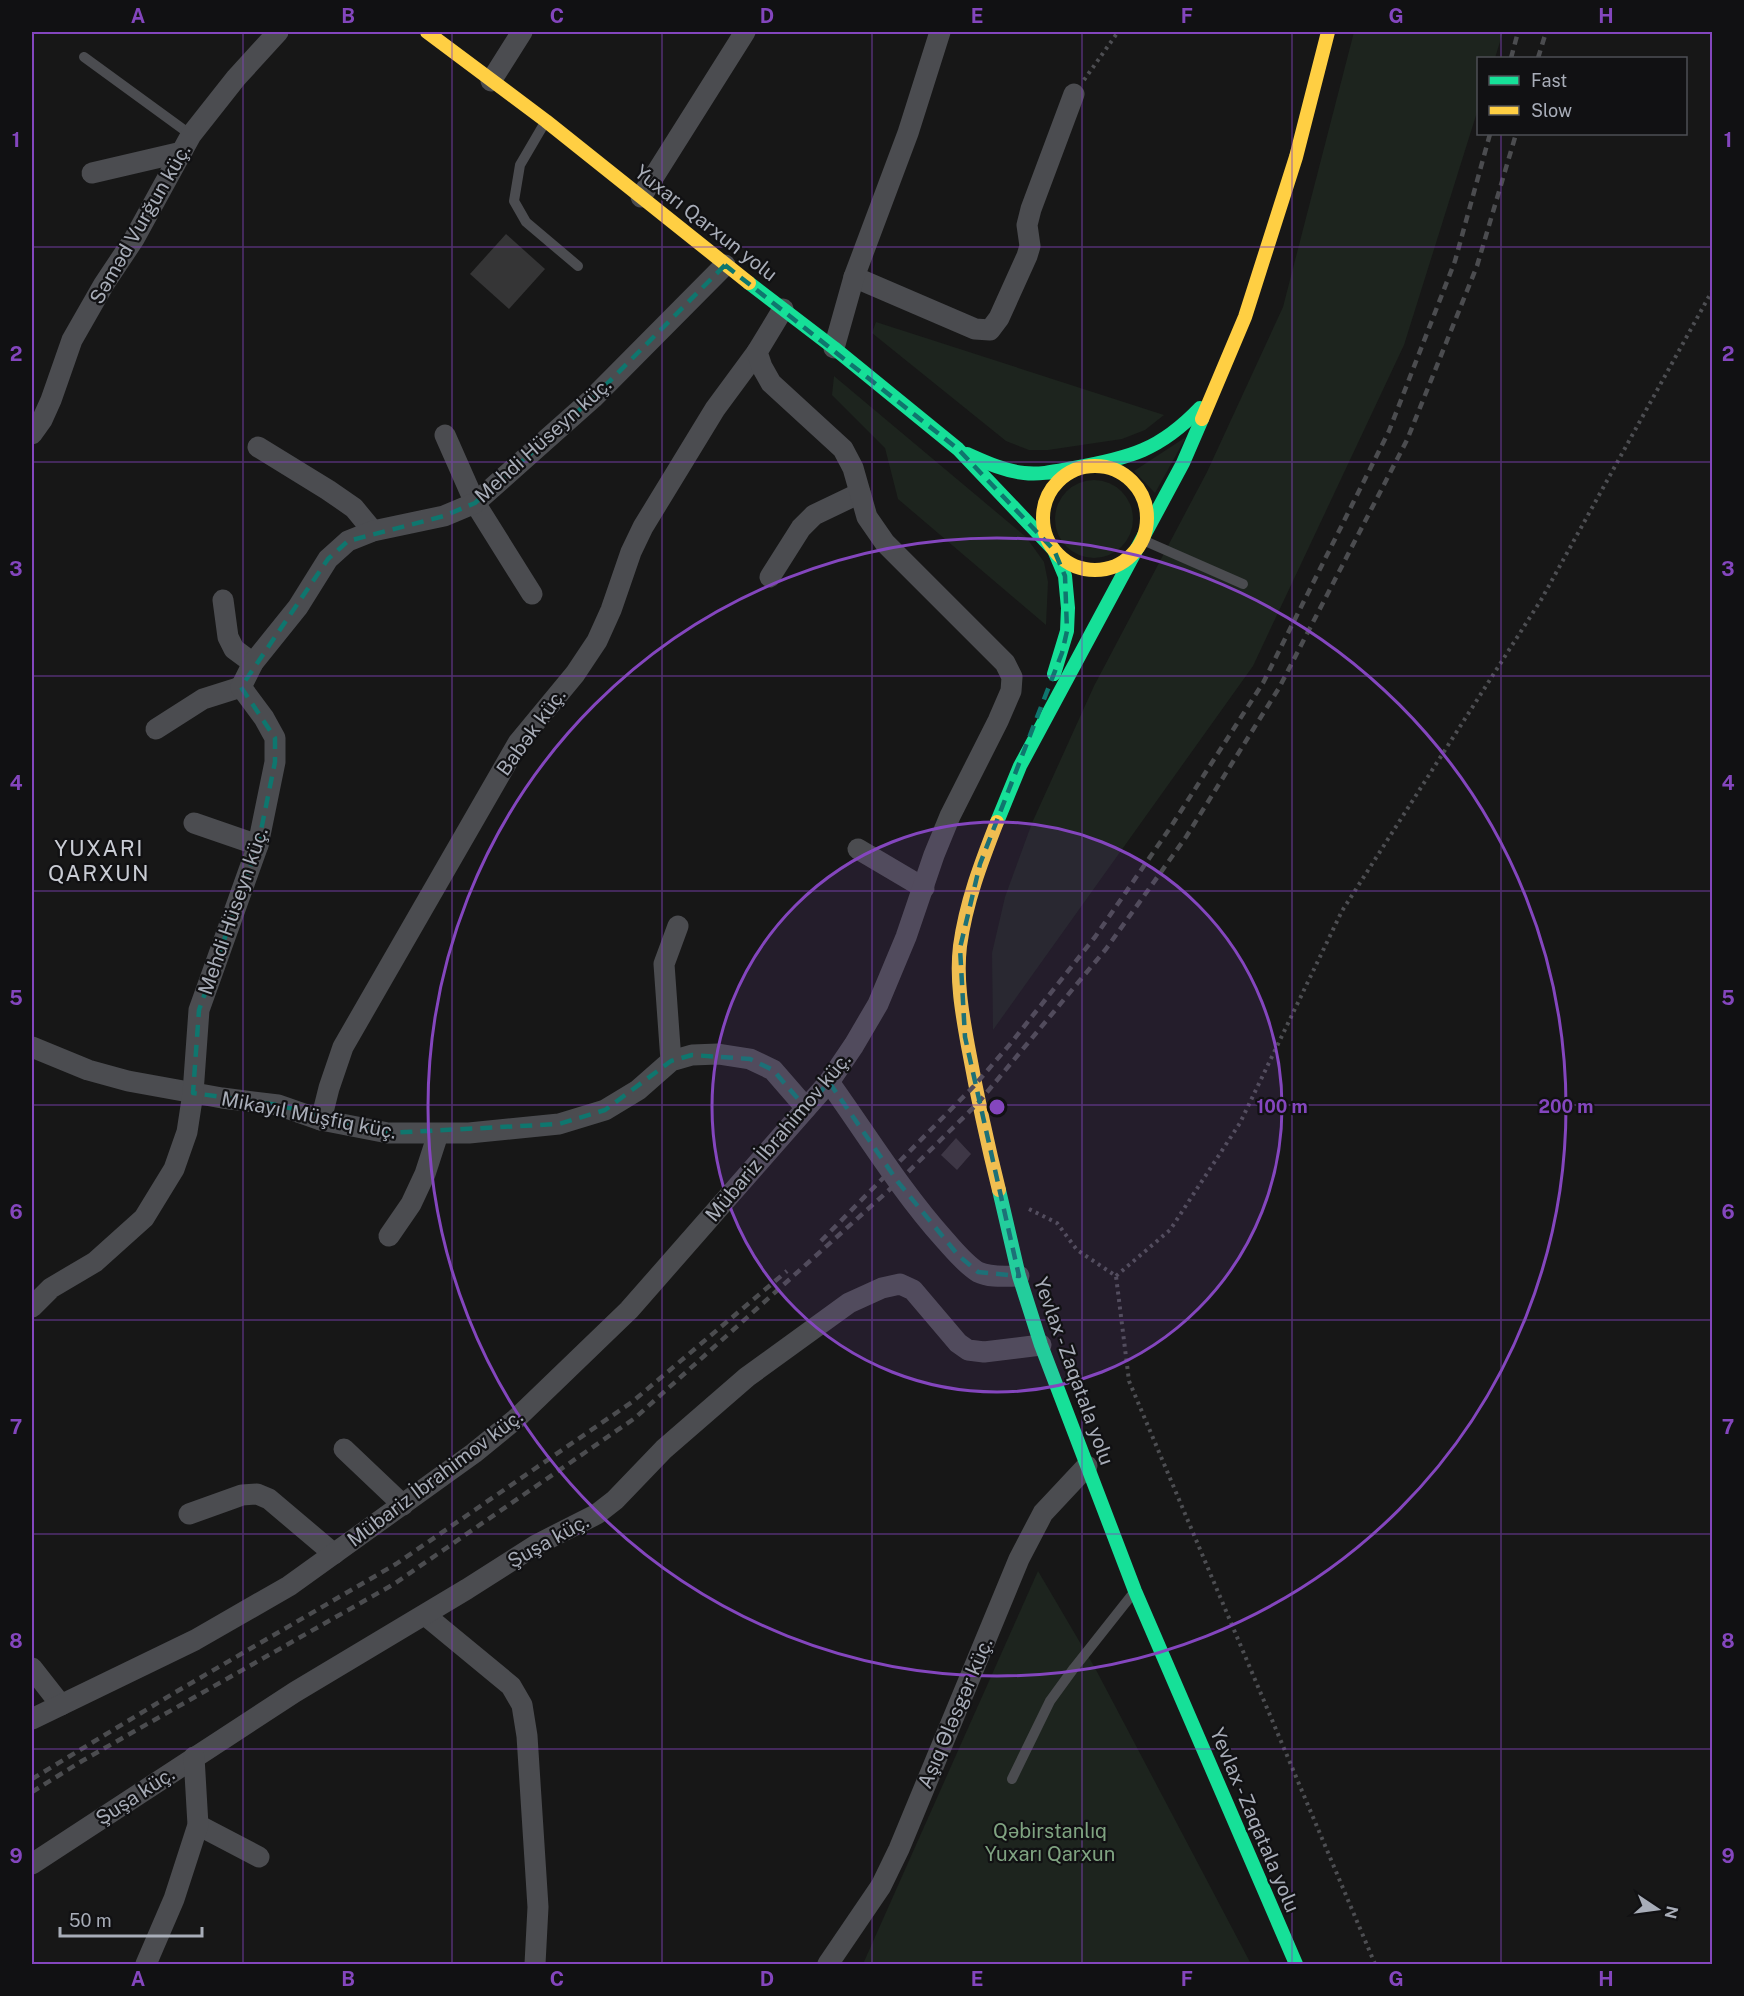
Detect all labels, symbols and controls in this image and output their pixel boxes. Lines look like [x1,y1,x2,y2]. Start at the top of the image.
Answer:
text: A [131,4,145,28]
text: B [341,4,355,28]
text: C [550,4,564,28]
text: D [760,4,774,28]
text: E [971,4,983,28]
text: F [1181,4,1193,28]
text: G [1388,4,1404,28]
text: H [1598,4,1614,28]
legend [1477,57,1687,135]
text: Fast [1531,70,1567,91]
text: Slow [1531,100,1572,121]
text: 1 [12,128,20,152]
text: 1 [1724,128,1732,152]
street label: Səməd Vurğun küç. [84,140,196,308]
street label: Yuxarı Qarxun yolu [630,160,782,286]
text: 2 [10,342,22,366]
text: 2 [1722,342,1734,366]
street label: Mehdi Hüseyn küç. [470,372,616,508]
text: 3 [9,557,23,581]
text: 3 [1721,557,1735,581]
street label: Babək küç. [491,684,571,780]
text: 4 [9,771,23,795]
text: 4 [1721,771,1735,795]
street label: Mehdi Hüseyn küç. [193,824,273,998]
district label: YUXARI QARXUN [48,835,150,886]
text: 5 [9,986,23,1010]
text: 5 [1721,986,1735,1010]
street label: Mübariz İbrahimov küç. [700,1047,856,1227]
street label: Mikayıl Müşfiq küç. [219,1086,399,1144]
text: 100 m [1256,1096,1308,1117]
text: 200 m [1539,1096,1593,1117]
centre of rings [987,1097,1007,1117]
text: 6 [9,1200,23,1224]
text: 6 [1721,1200,1735,1224]
street label: Yevlax - Zaqatala yolu [1029,1274,1119,1468]
street label: Mübariz İbrahimov küç. [343,1404,527,1552]
text: 7 [10,1415,22,1439]
text: 7 [1722,1415,1734,1439]
street label: Şuşa küç. [503,1509,593,1573]
text: 8 [9,1629,23,1653]
text: 8 [1721,1629,1735,1653]
street label: Aşıq Ələsgər küç. [912,1634,998,1792]
street label: Yevlax - Zaqatala yolu [1205,1724,1305,1916]
street label: Şuşa küç. [91,1762,179,1830]
park label: Qəbirstanlıq Yuxarı Qarxun [985,1819,1115,1866]
text: 9 [9,1844,23,1868]
text: 9 [1721,1844,1735,1868]
north arrow [1627,1879,1687,1939]
scale bar [60,1900,202,1938]
text: N [1660,1904,1682,1920]
text: 50 m [69,1910,112,1931]
text: A [131,1967,145,1991]
text: B [341,1967,355,1991]
text: C [550,1967,564,1991]
text: D [760,1967,774,1991]
text: E [971,1967,983,1991]
text: F [1181,1967,1193,1991]
text: G [1388,1967,1404,1991]
text: H [1598,1967,1614,1991]

